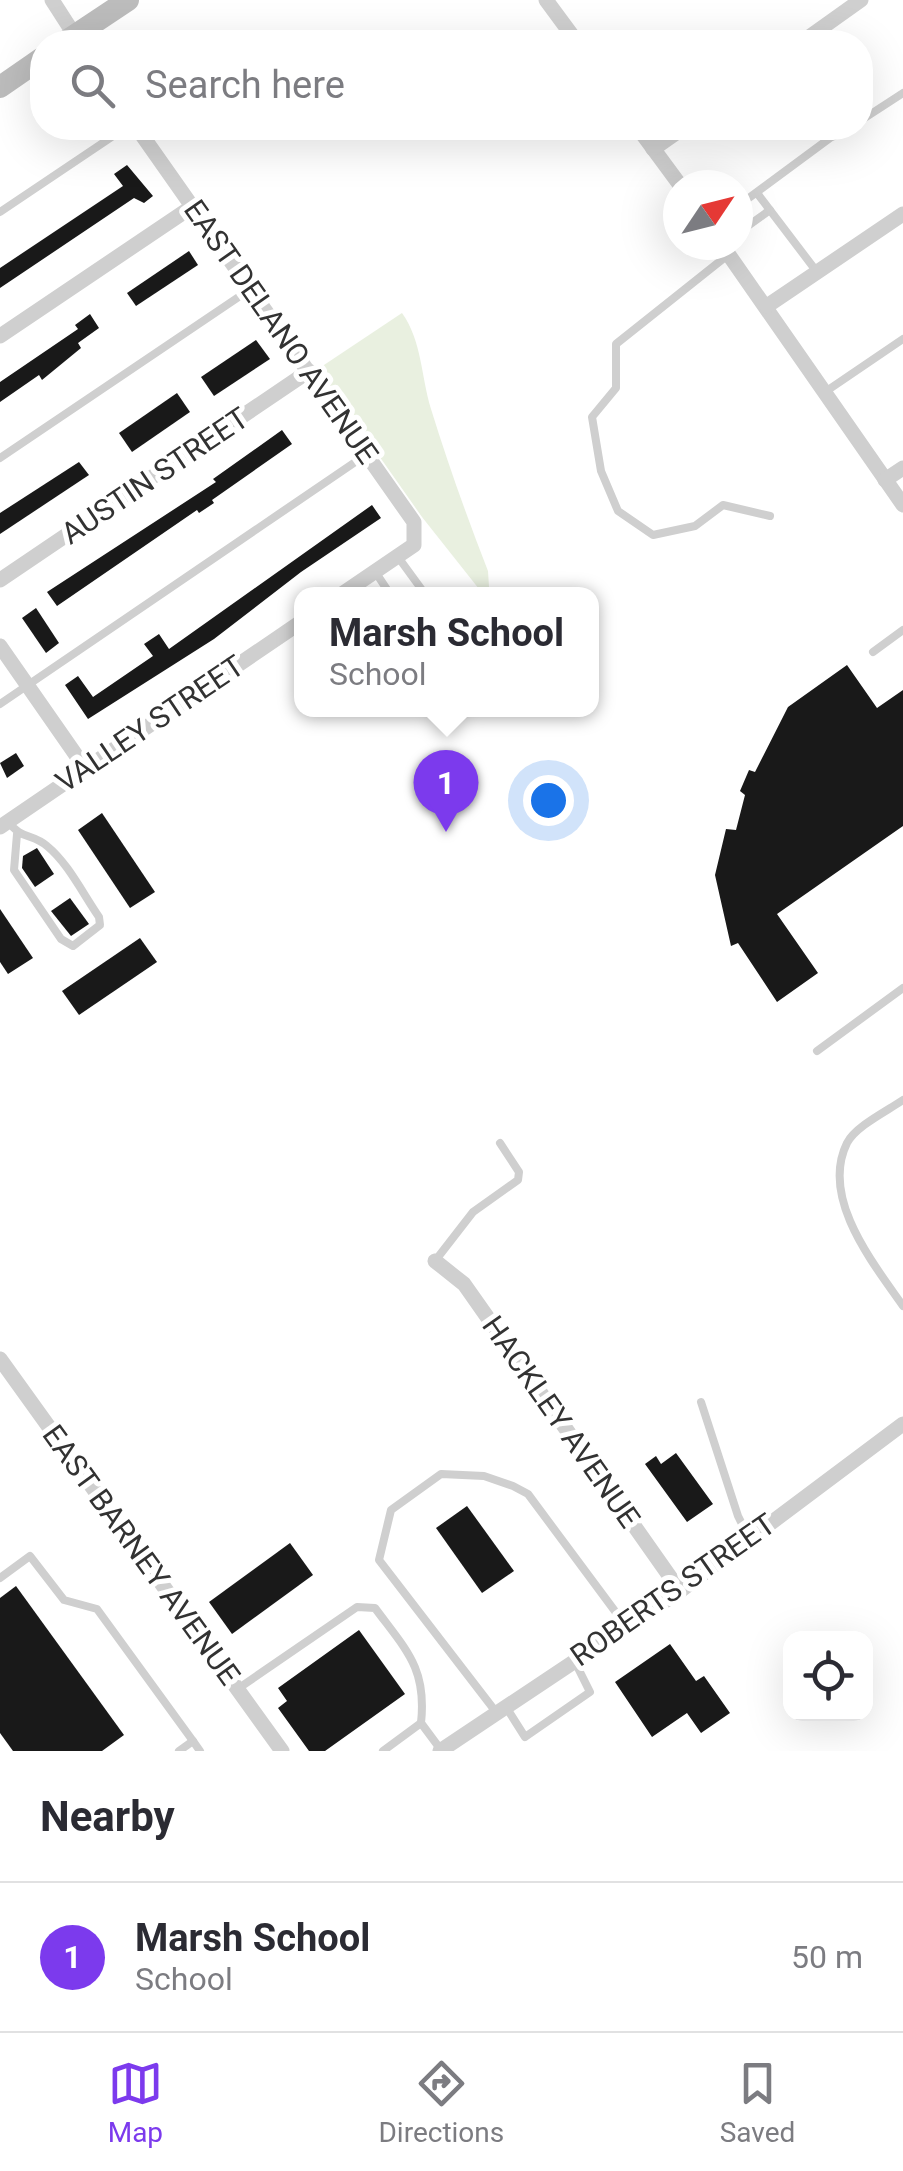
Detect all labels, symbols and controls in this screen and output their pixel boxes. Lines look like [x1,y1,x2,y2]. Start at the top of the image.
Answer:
search box [30,30,873,140]
icon: search [65,58,120,113]
text: Search here [145,63,345,107]
north arrow [663,170,753,260]
street label: EAST DELANO AVENUE [177,193,386,470]
street label: AUSTIN STREET [55,400,255,551]
popup [294,587,599,717]
text: Marsh School [329,611,564,655]
street label: VALLEY STREET [49,648,250,799]
text: School [329,655,427,693]
pin: 1 [414,750,478,832]
your location [523,775,574,826]
street label: HACKLEY AVENUE [475,1309,648,1534]
street label: EAST BARNEY AVENUE [35,1418,247,1691]
street label: ROBERTS STREET [564,1506,782,1673]
map controls [783,1631,873,1721]
button: locate [783,1631,873,1721]
text: Nearby [40,1792,175,1841]
text: Marsh School [135,1916,370,1960]
text: 1 [63,1938,82,1976]
text: 50 m [791,1938,863,1976]
text: School [135,1960,233,1998]
tab: Map [108,2056,163,2149]
tab: Directions [378,2056,504,2149]
tab: Saved [720,2056,795,2149]

